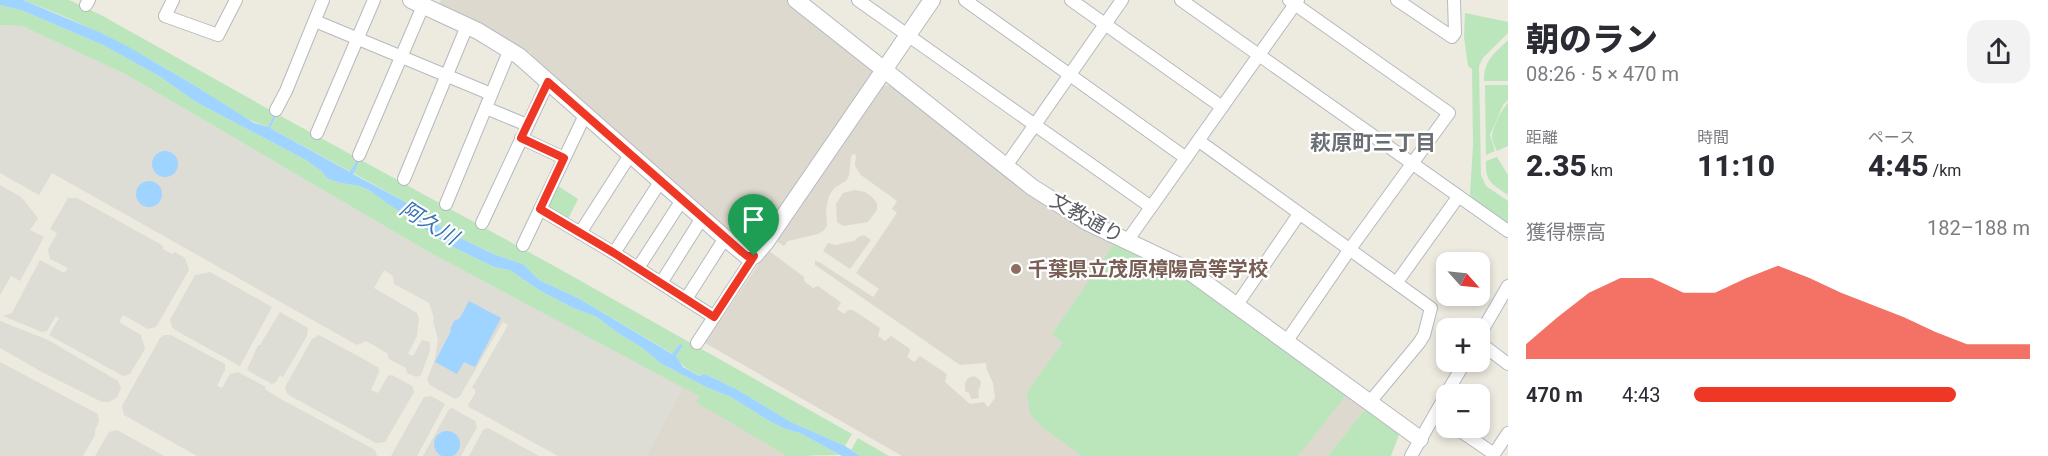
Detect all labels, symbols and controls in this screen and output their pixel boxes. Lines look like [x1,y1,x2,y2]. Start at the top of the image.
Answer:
text: 朝のラン [1526,20,1658,59]
button: share [1967,20,2030,83]
text: 08:26 · 5 × 470 m [1526,62,1679,86]
text: 距離 [1526,128,1558,147]
text: 時間 [1697,128,1729,147]
text: ペース [1868,128,1915,147]
district label: 萩原町三丁目 [1310,131,1436,155]
text: 2.35 [1526,148,1587,183]
text: 11:10 [1697,148,1775,183]
text: 4:45 [1868,148,1929,183]
text: km [1587,161,1613,180]
text: /km [1929,161,1961,180]
street label: 文教通り [1046,188,1128,248]
pin [728,194,779,256]
water label: 阿久川 [396,196,464,251]
icon: arrive [737,203,770,236]
text: 182–188 m [1927,216,2030,240]
text: 獲得標高 [1526,220,1606,244]
north arrow [1436,252,1490,306]
map controls [1436,252,1490,438]
place label: 千葉県立茂原樟陽高等学校 [1028,257,1268,281]
marker: 千葉県立茂原樟陽高等学校 [1009,262,1023,276]
button: + [1436,318,1490,372]
text: 470 m [1526,383,1583,407]
text: 4:43 [1622,383,1661,407]
button: − [1436,384,1490,438]

